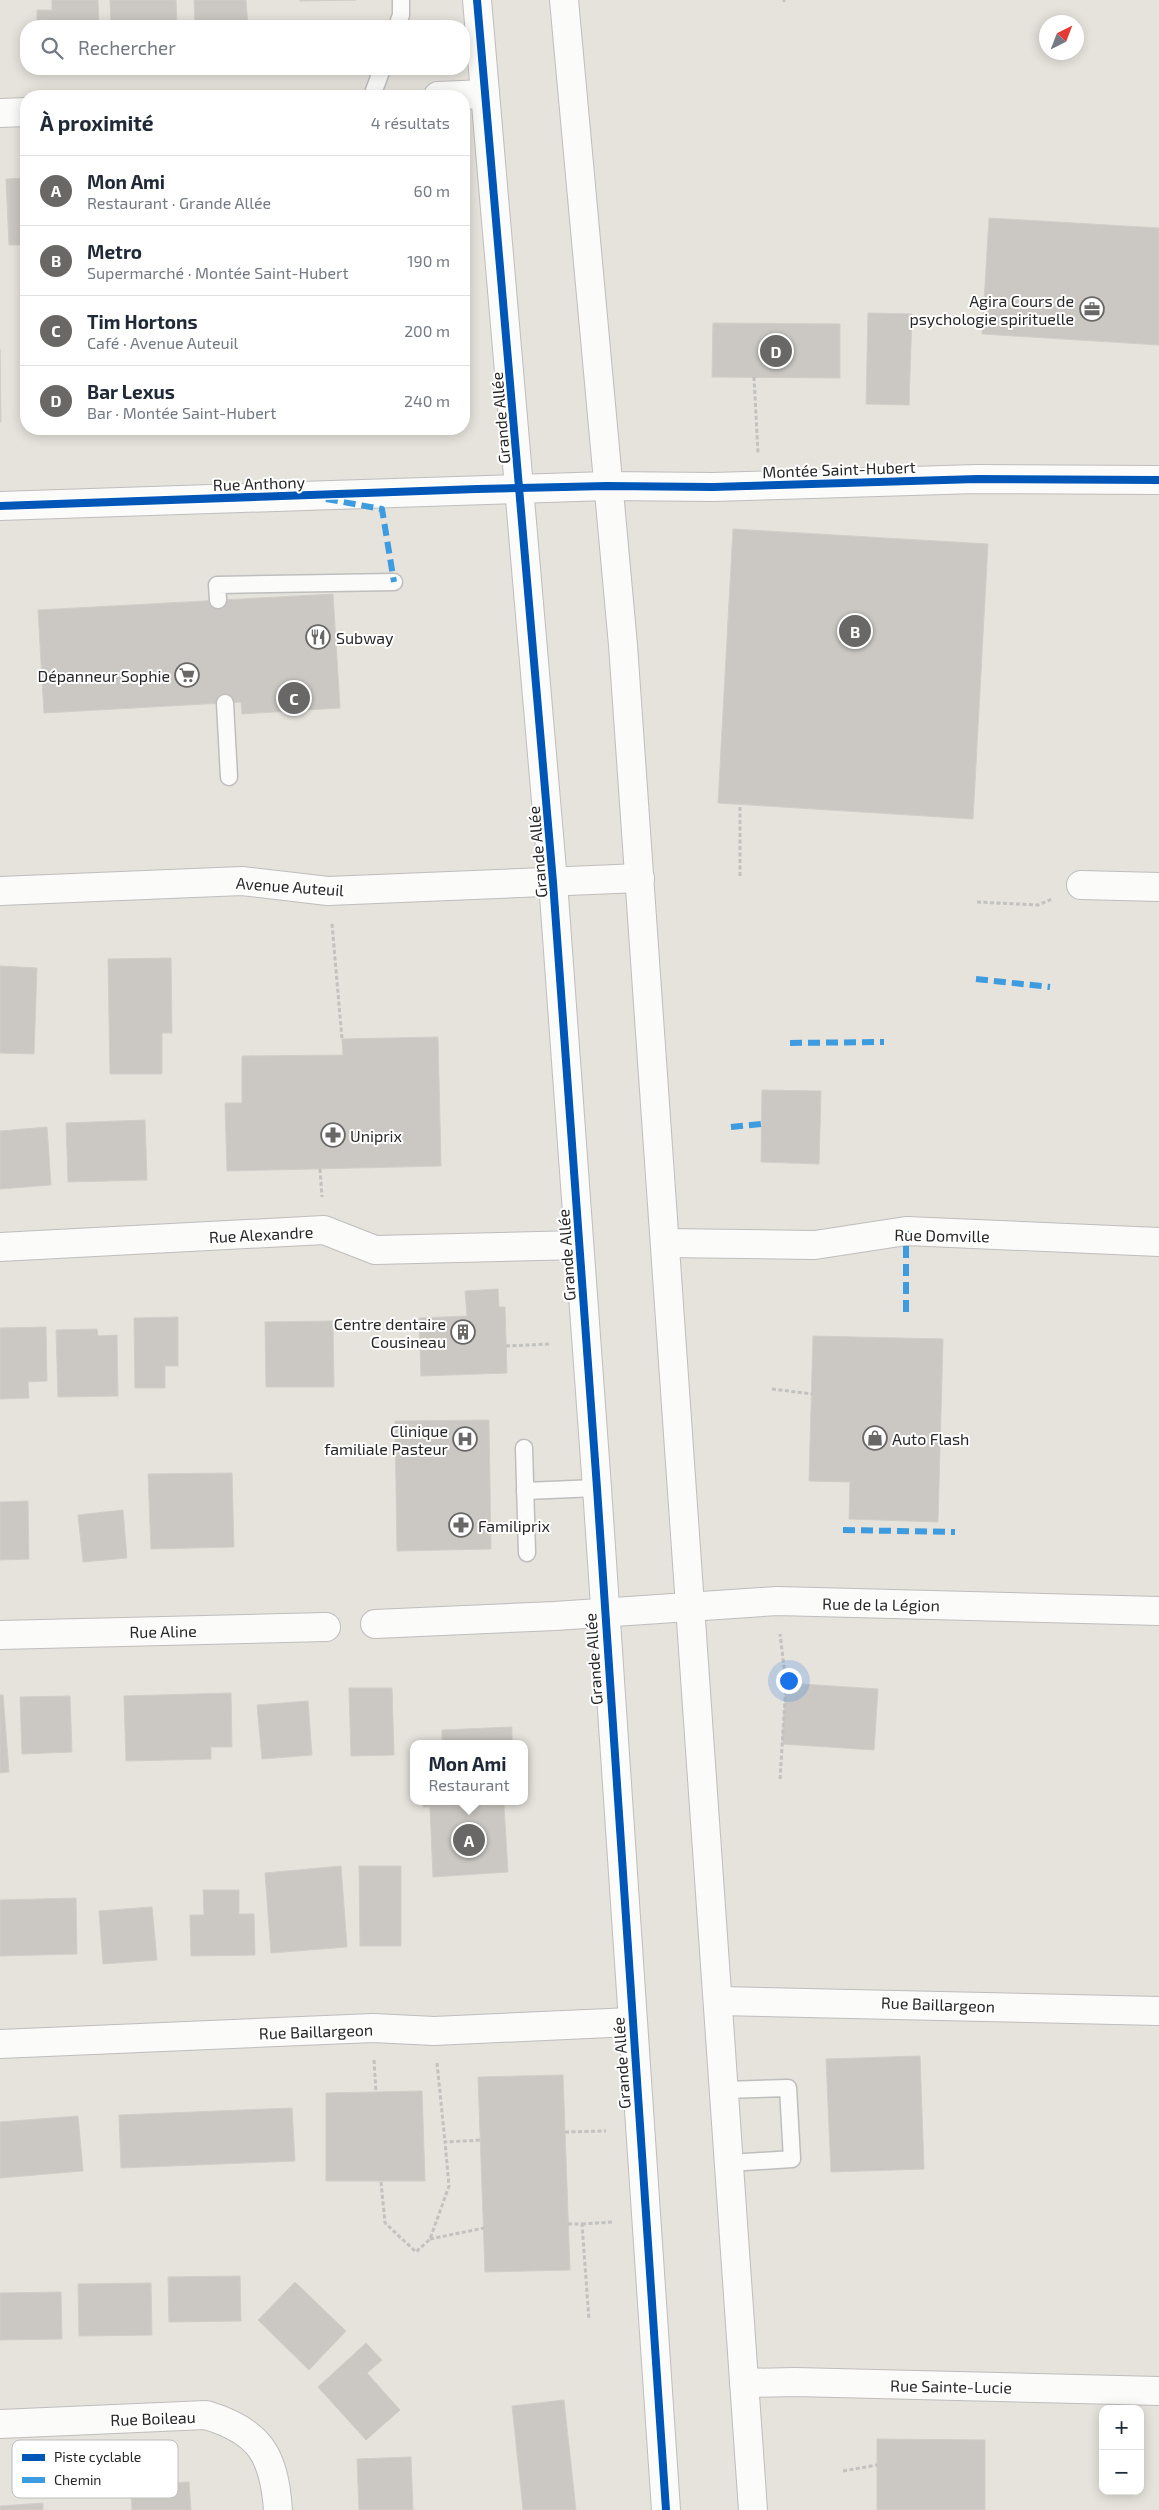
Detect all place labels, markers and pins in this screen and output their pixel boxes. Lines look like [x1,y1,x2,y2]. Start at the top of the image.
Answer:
place label: Agira Cours de psychologie spirituelle [910,291,1074,328]
office icon: Agira Cours de psychologie spirituelle [1079,296,1105,322]
pin: D [760,332,792,370]
pin: B [839,612,871,650]
restaurant icon: Subway [305,624,331,650]
place label: Subway [336,628,394,647]
supermarket icon: Dépanneur Sophie [174,662,200,688]
place label: Dépanneur Sophie [38,666,170,685]
pin: C [278,679,310,717]
pharmacy icon: Uniprix [320,1122,346,1148]
place label: Uniprix [350,1126,403,1145]
place label: Centre dentaire Cousineau [334,1314,446,1351]
building icon: Centre dentaire Cousineau [450,1319,476,1345]
place label: Clinique familiale Pasteur [324,1421,449,1458]
shop icon: Auto Flash [862,1425,888,1451]
hospital icon: Clinique familiale Pasteur [452,1426,478,1452]
place label: Auto Flash [892,1429,969,1448]
pharmacy icon: Familiprix [448,1512,474,1538]
place label: Familiprix [478,1516,550,1535]
pin: A [453,1821,485,1859]

